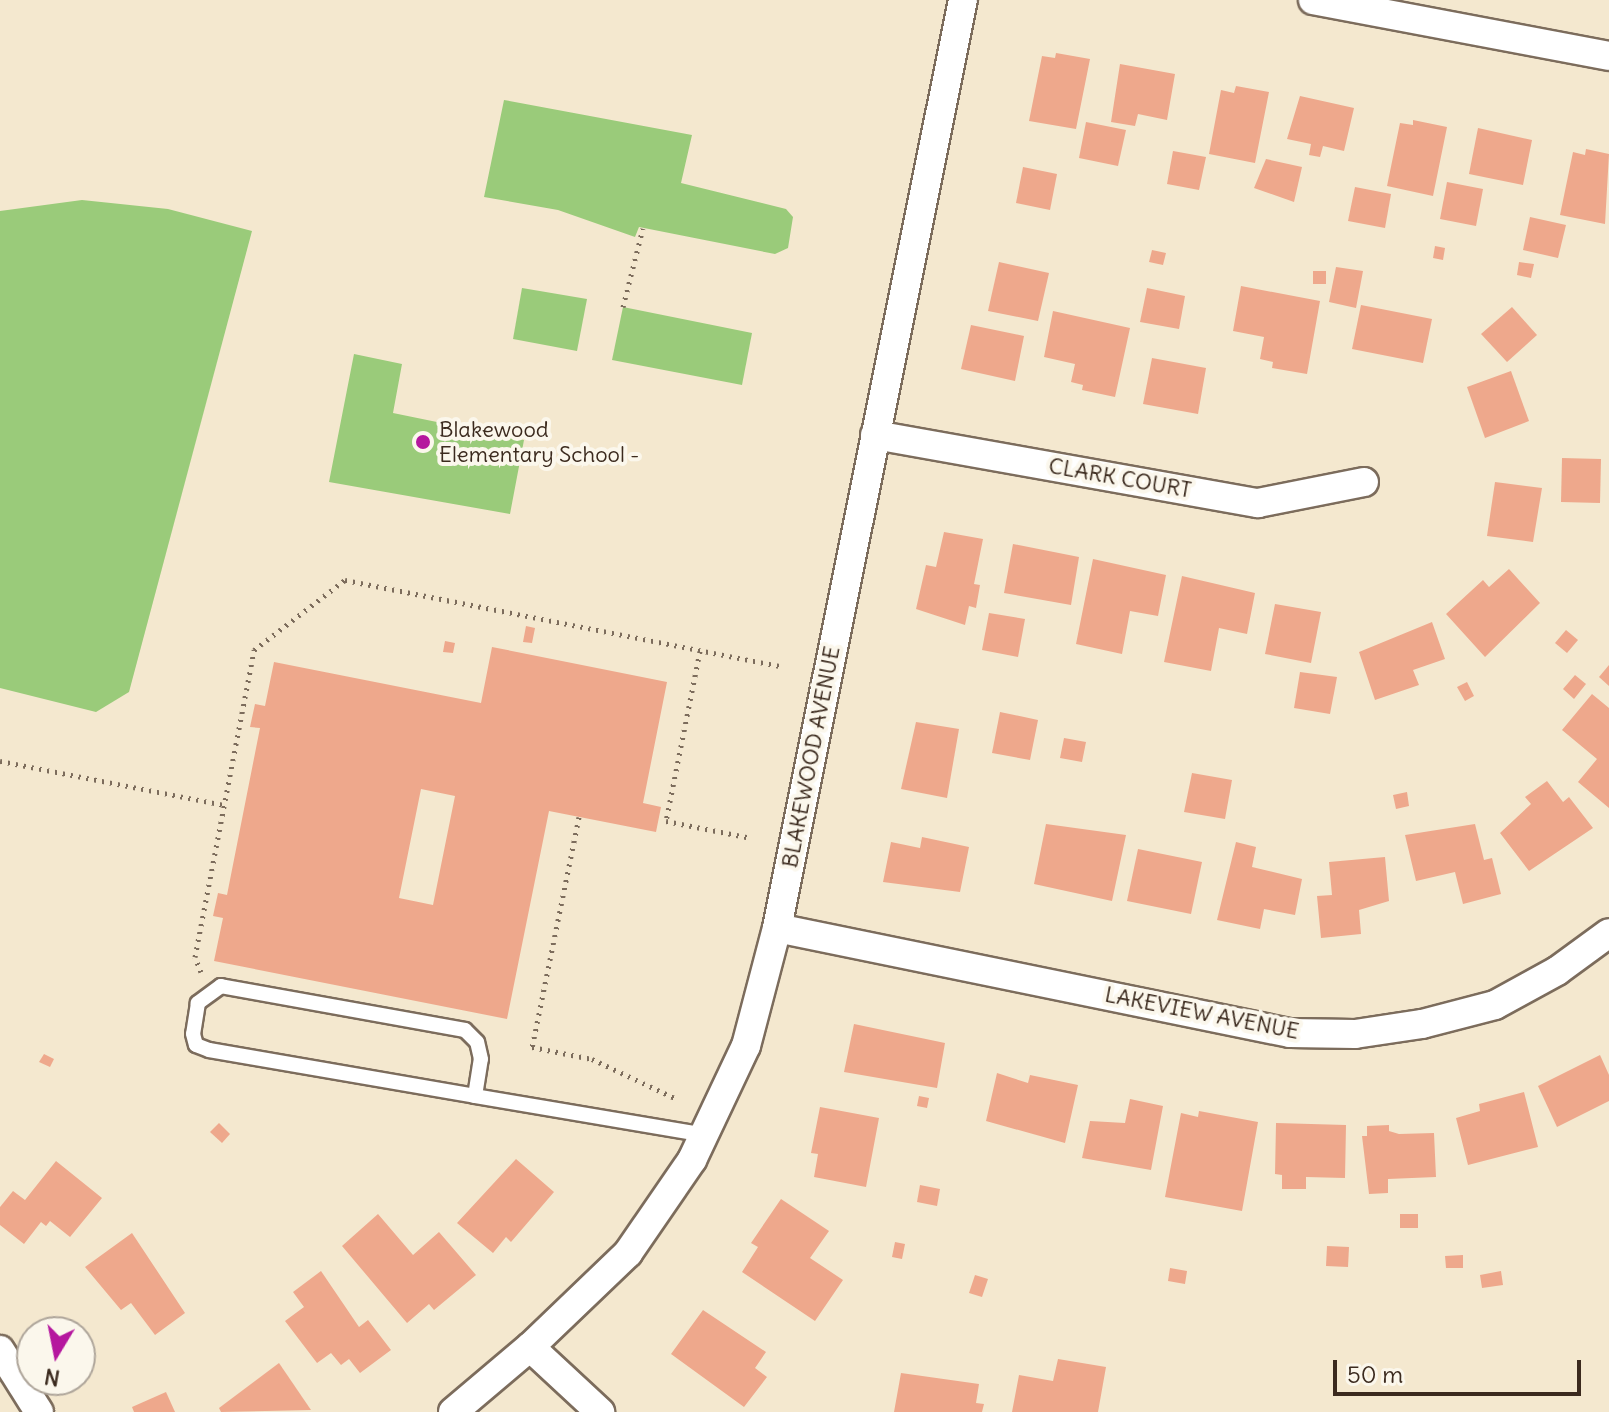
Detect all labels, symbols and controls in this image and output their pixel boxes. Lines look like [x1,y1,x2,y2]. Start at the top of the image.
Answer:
place label: Blakewood Elementary School - [439,416,640,468]
marker: Blakewood Elementary School - [414,433,432,451]
street label: CLARK COURT [1047,452,1193,504]
street label: BLAKEWOOD AVENUE [777,644,845,870]
street label: LAKEVIEW AVENUE [1103,981,1301,1045]
north arrow [16,1316,96,1396]
scale bar [1337,1344,1585,1394]
text: 50 m [1347,1359,1403,1389]
text: N [42,1363,62,1393]

